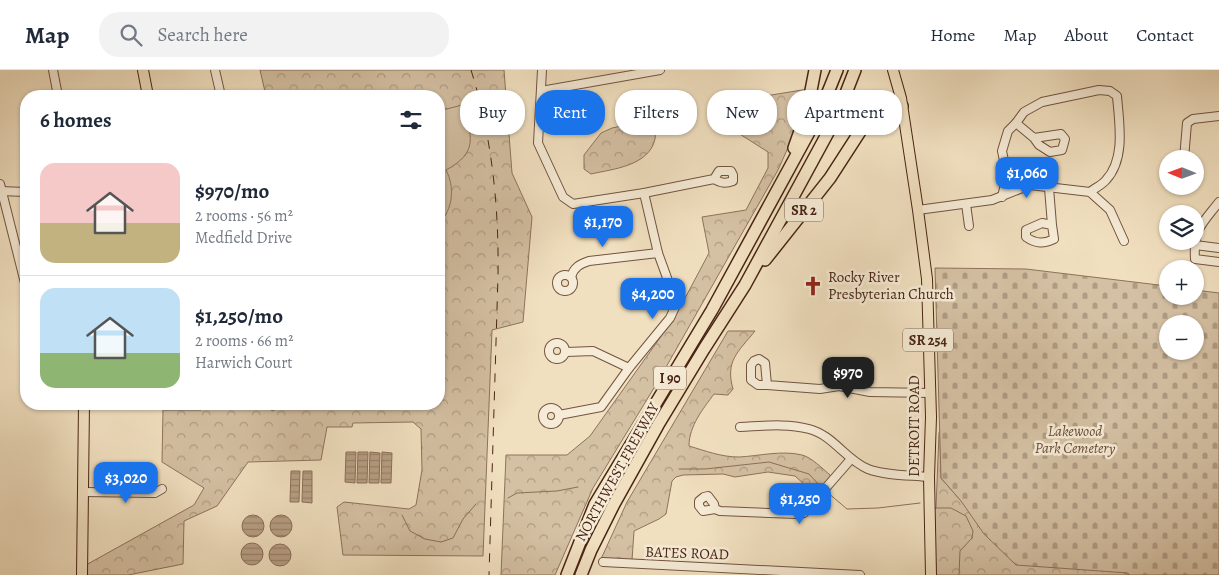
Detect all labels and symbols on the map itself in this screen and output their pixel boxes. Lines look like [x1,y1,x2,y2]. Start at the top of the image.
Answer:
north arrow [1159,150,1204,195]
pin: $1,060 [986,156,1068,199]
road number: SR 2 [785,198,823,222]
pin: $1,170 [562,206,644,248]
place label: Rocky River Presbyterian Church [828,267,954,304]
church icon: Rocky River Presbyterian Church [802,275,824,297]
pin: $4,200 [612,278,694,320]
road number: SR 254 [903,328,953,352]
pin: $970 [818,356,878,399]
road number: I 90 [654,366,686,390]
street label: DETROIT ROAD [904,375,924,477]
street label: NORTHWEST FREEWAY [570,398,664,545]
park label: Lakewood Park Cemetery [1035,421,1116,458]
pin: $3,020 [85,462,167,504]
pin: $1,250 [759,482,841,525]
street label: BATES ROAD [645,542,729,564]

